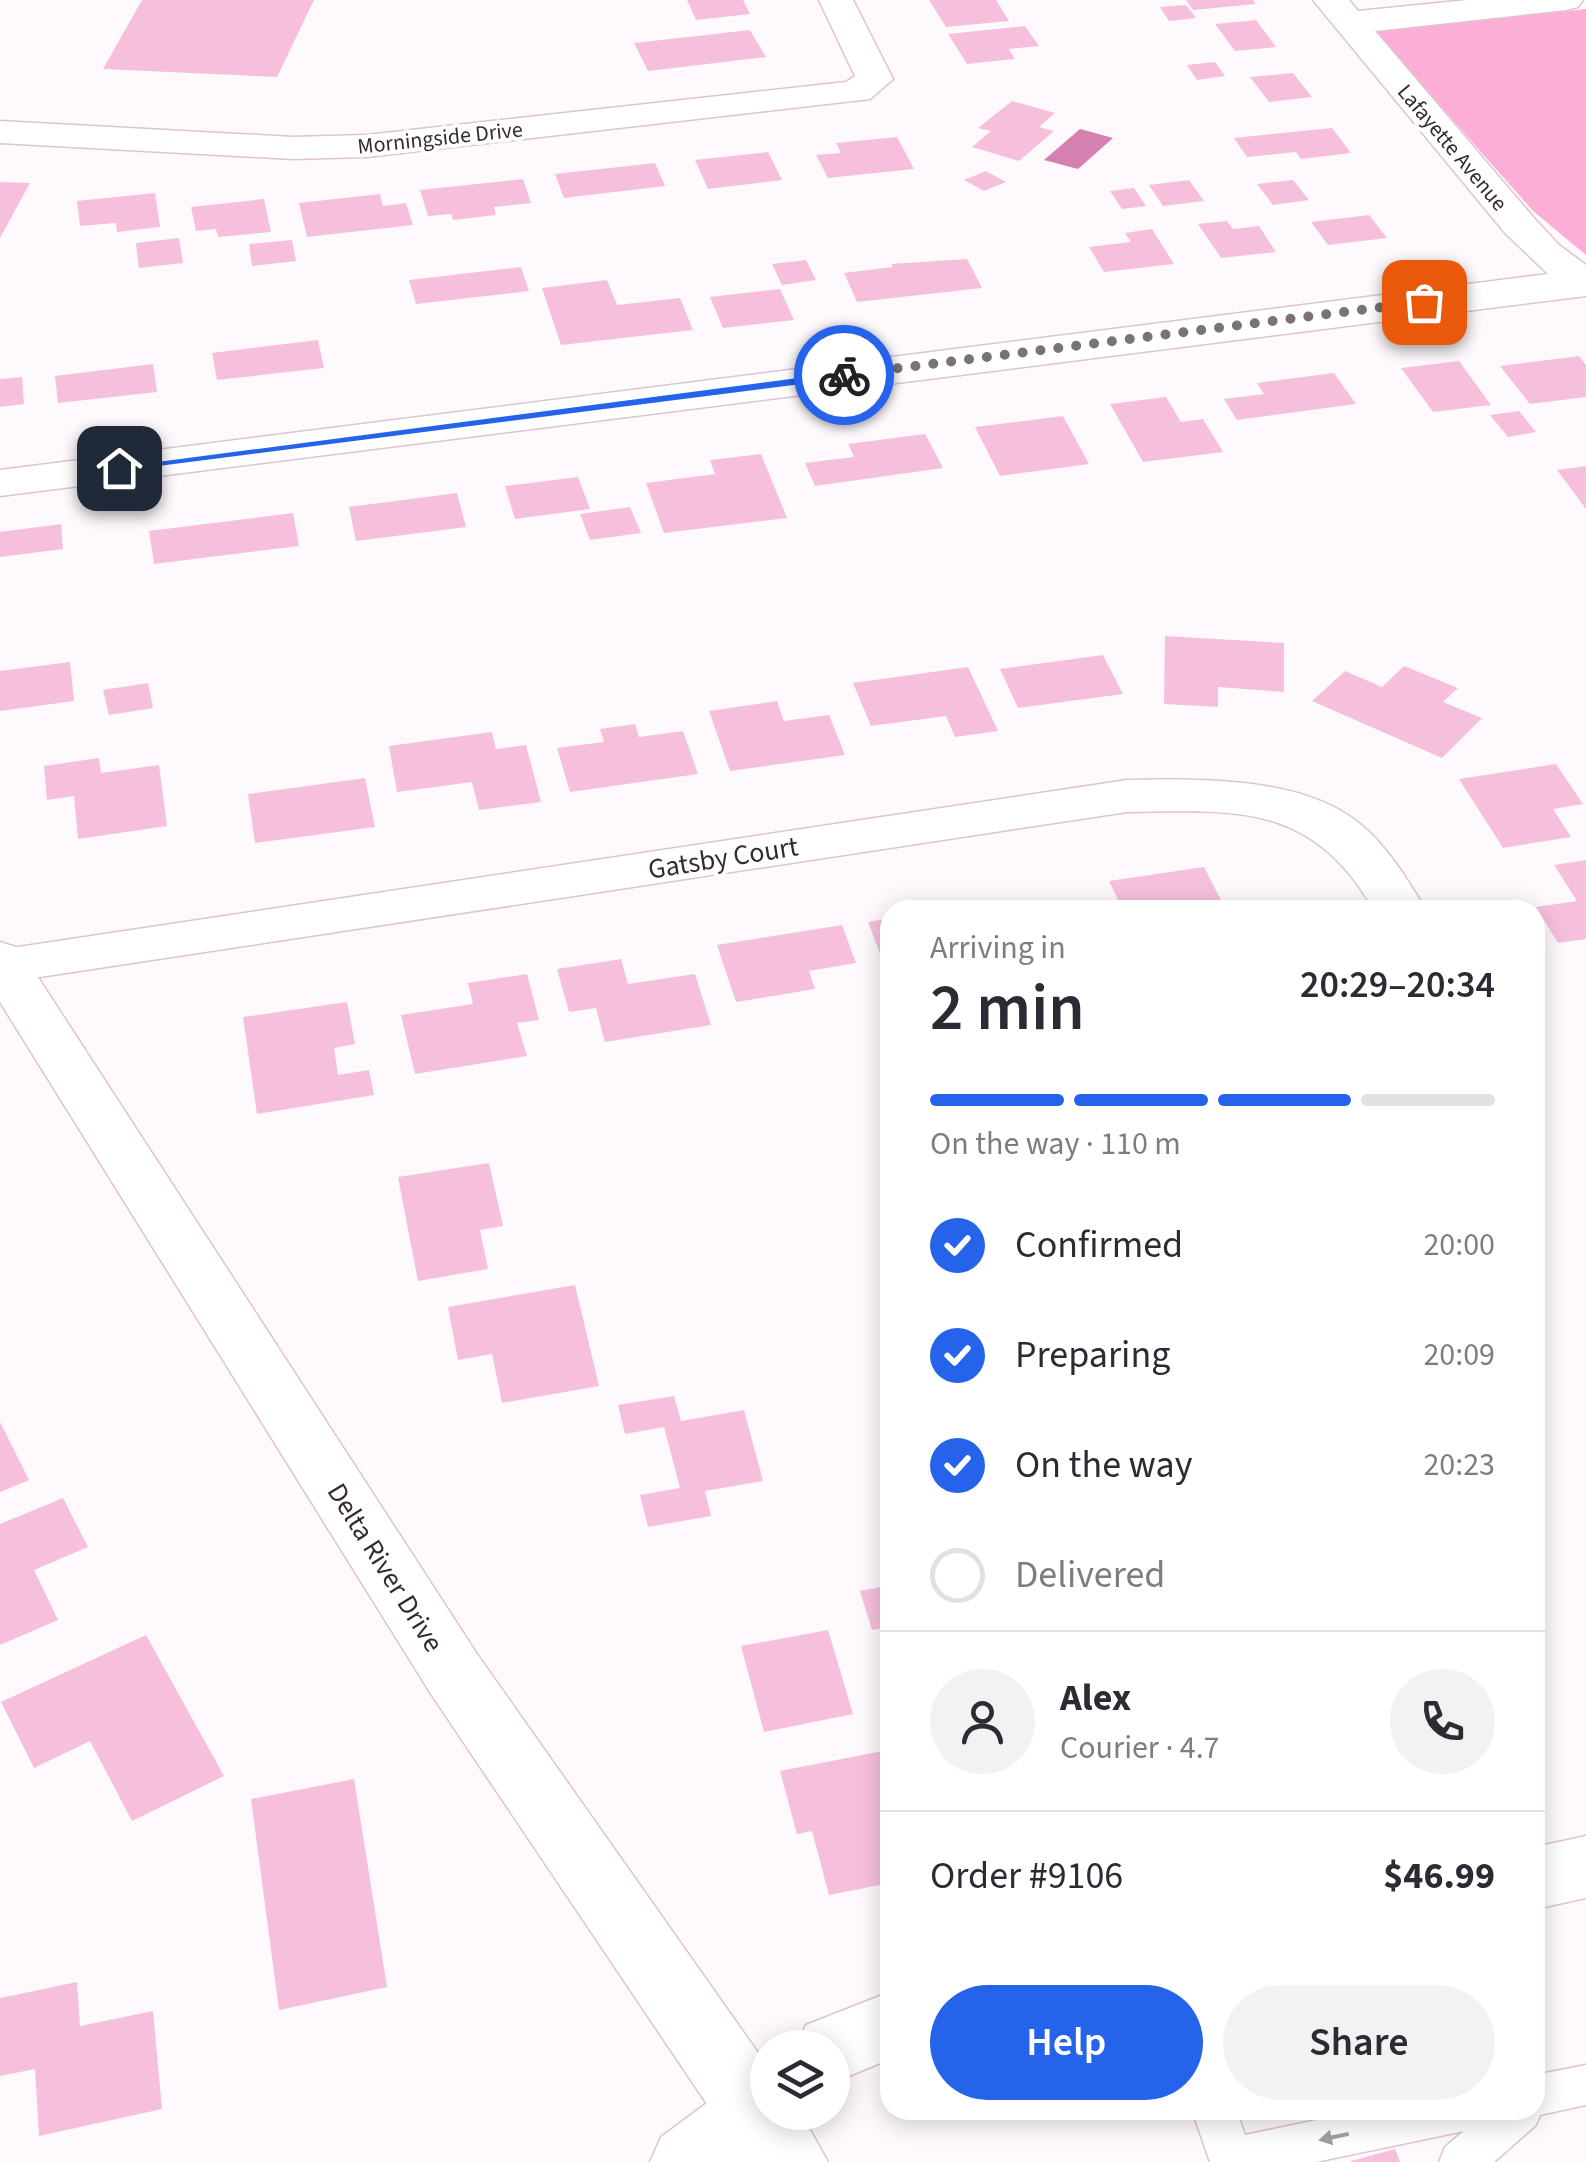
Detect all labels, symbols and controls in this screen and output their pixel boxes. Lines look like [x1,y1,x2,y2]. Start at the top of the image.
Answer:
street label: Lafayette Avenue [1390,77,1515,218]
street label: Morningside Drive [356,113,524,163]
pin [1382,260,1467,345]
icon: bag [1397,275,1452,330]
courier [794,325,894,425]
icon: bike [817,348,872,403]
pin [77,426,162,511]
icon: home [92,441,147,496]
street label: Gatsby Court [645,826,802,890]
text: Arriving in [930,925,1066,971]
text: 20:29–20:34 [1300,958,1495,1012]
text: 2 min [930,962,1085,1055]
text: On the way · 110 m [930,1121,1181,1167]
icon: check [930,1218,985,1273]
text: Confirmed [1015,1218,1183,1272]
text: 20:00 [1423,1222,1495,1268]
icon: check [930,1328,985,1383]
text: Preparing [1015,1328,1170,1382]
text: 20:09 [1423,1332,1495,1378]
icon: check [930,1438,985,1493]
text: On the way [1015,1438,1192,1492]
text: 20:23 [1423,1442,1495,1488]
street label: Delta River Drive [317,1475,453,1660]
text: Delivered [1015,1548,1165,1602]
button: person [930,1669,1035,1774]
button: phone [1390,1669,1495,1774]
text: Alex [1060,1671,1131,1725]
text: Courier · 4.7 [1060,1725,1220,1771]
text: Order #9106 [930,1849,1123,1903]
text: $46.99 [1383,1849,1495,1903]
button: Help [930,1985,1203,2100]
button: Share [1223,1985,1495,2100]
map controls [750,2030,850,2130]
button: layers [750,2030,850,2130]
one-way arrow [1318,2130,1349,2146]

